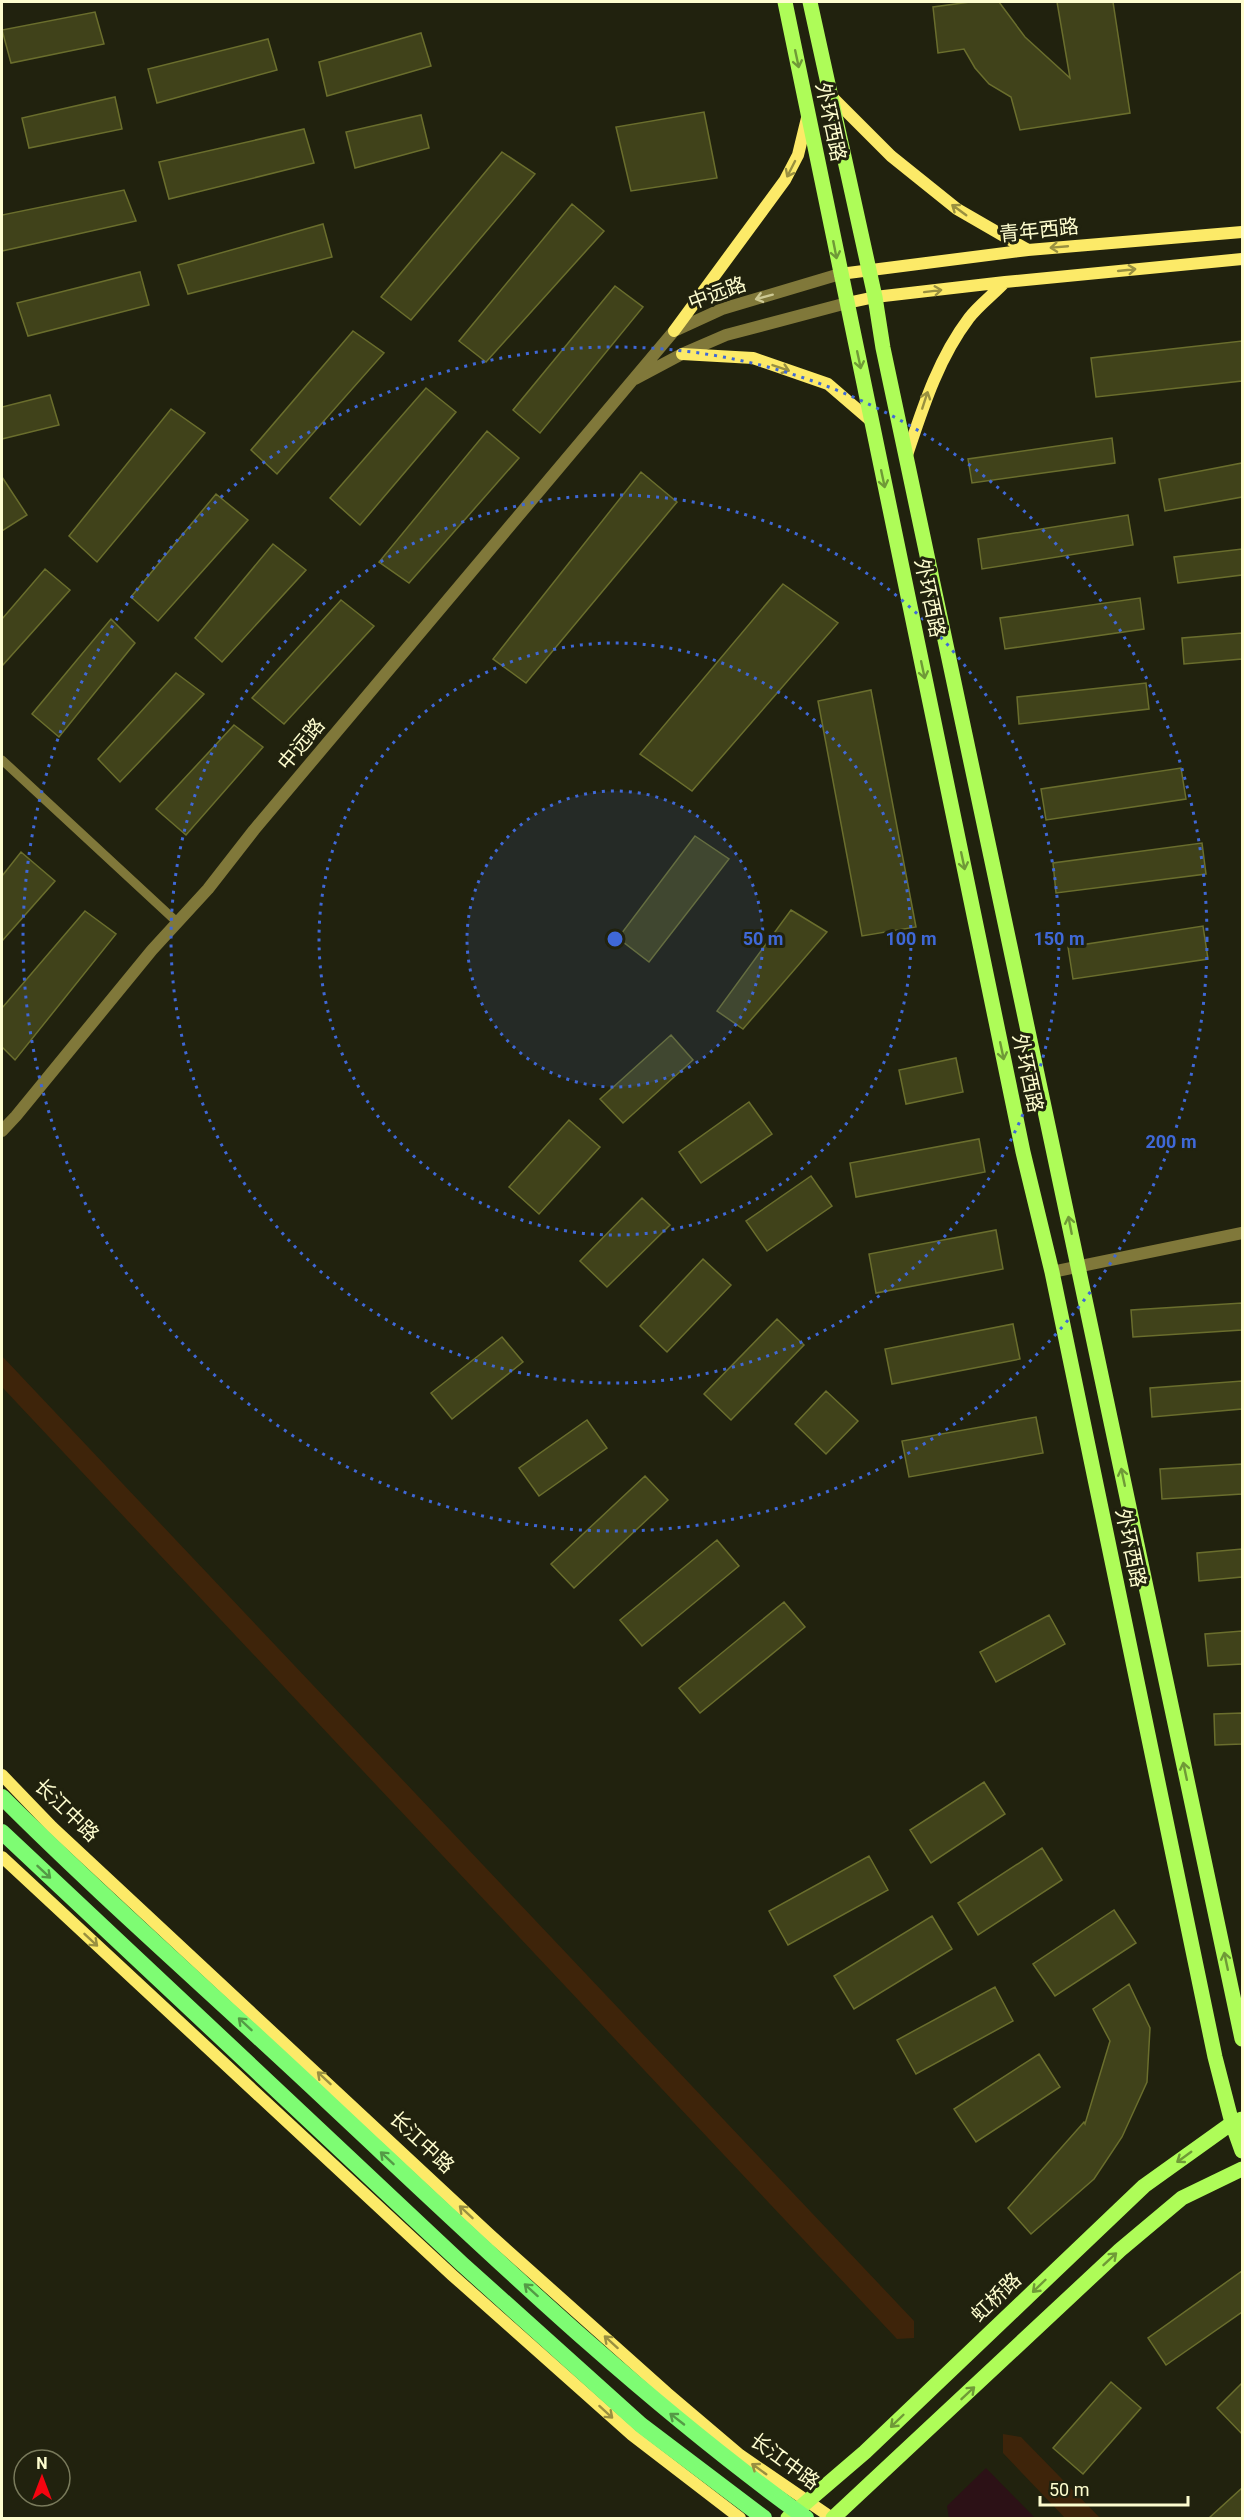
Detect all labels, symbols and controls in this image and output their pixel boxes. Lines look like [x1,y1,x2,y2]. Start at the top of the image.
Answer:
one-way arrow [792,49,803,68]
street label: 外环西路 [811,80,851,164]
one-way arrow [785,159,796,177]
one-way arrow [952,204,968,216]
street label: 青年西路 [998,214,1080,246]
one-way arrow [830,240,841,259]
one-way arrow [1049,242,1069,253]
one-way arrow [1117,264,1137,275]
street label: 中远路 [685,271,749,315]
one-way arrow [923,285,943,296]
one-way arrow [755,292,774,304]
one-way arrow [853,351,865,370]
one-way arrow [771,363,790,374]
one-way arrow [920,391,931,410]
one-way arrow [878,468,889,488]
street label: 外环西路 [910,556,950,640]
one-way arrow [918,659,929,679]
street label: 中远路 [273,713,329,775]
one-way arrow [958,850,969,870]
text: 50 m [743,928,783,949]
text: 100 m [885,928,937,949]
text: 150 m [1033,928,1085,949]
centre of rings [605,929,625,949]
street label: 外环西路 [1008,1031,1048,1115]
one-way arrow [997,1042,1009,1061]
text: 200 m [1145,1131,1197,1152]
one-way arrow [1064,1216,1075,1235]
one-way arrow [1117,1468,1128,1488]
street label: 外环西路 [1111,1506,1151,1590]
one-way arrow [1179,1761,1191,1780]
street label: 长江中路 [30,1774,104,1846]
one-way arrow [36,1865,51,1880]
one-way arrow [83,1932,98,1947]
one-way arrow [1220,1952,1231,1972]
one-way arrow [238,2018,253,2032]
one-way arrow [316,2071,331,2086]
street label: 长江中路 [385,2106,459,2178]
one-way arrow [380,2150,395,2165]
one-way arrow [1177,2151,1193,2163]
one-way arrow [458,2205,473,2219]
one-way arrow [1102,2252,1117,2266]
street label: 虹桥路 [966,2268,1026,2326]
one-way arrow [1031,2279,1046,2293]
one-way arrow [523,2283,538,2297]
one-way arrow [604,2335,619,2349]
one-way arrow [960,2385,975,2400]
one-way arrow [598,2405,613,2419]
one-way arrow [669,2412,685,2425]
one-way arrow [890,2413,905,2428]
street label: 长江中路 [746,2428,824,2494]
north arrow [12,2448,72,2508]
text: N [36,2454,48,2473]
one-way arrow [752,2463,768,2475]
scale bar [1040,2469,1188,2507]
text: 50 m [1049,2479,1089,2500]

